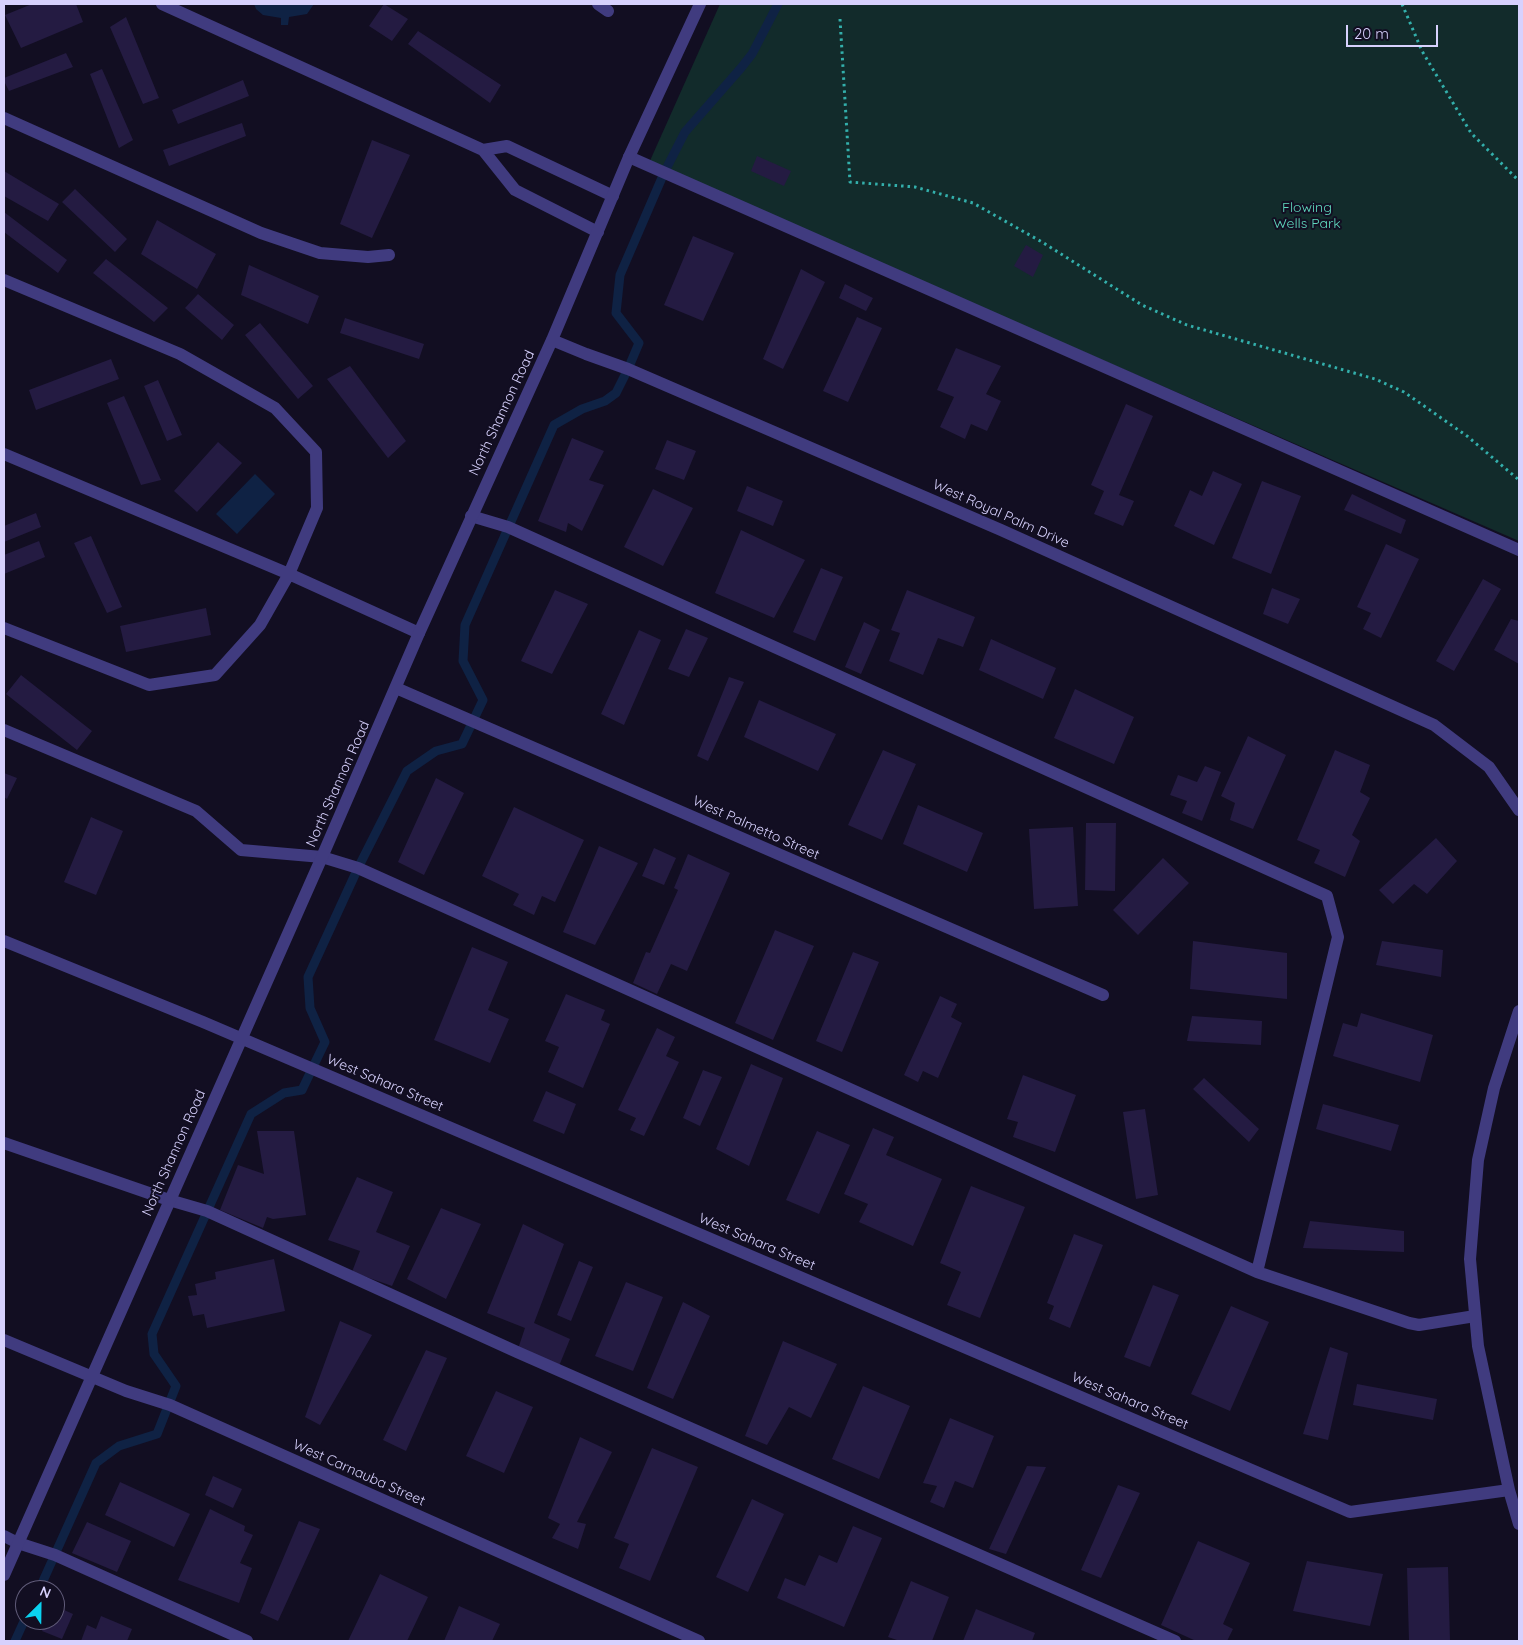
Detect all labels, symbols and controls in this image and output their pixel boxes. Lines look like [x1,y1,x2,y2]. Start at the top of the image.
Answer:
scale bar [1348,15,1440,47]
text: 20 m [1354,24,1389,43]
park label: Flowing Wells Park [1273,200,1341,232]
street label: North Shannon Road [466,348,538,478]
street label: West Royal Palm Drive [930,476,1072,552]
street label: North Shannon Road [303,718,373,850]
street label: West Palmetto Street [690,792,822,864]
street label: West Sahara Street [324,1051,446,1115]
street label: North Shannon Road [139,1087,209,1219]
street label: West Sahara Street [696,1210,818,1274]
street label: West Sahara Street [1069,1369,1191,1433]
street label: West Carnauba Street [290,1436,428,1510]
north arrow [15,1580,65,1630]
text: N [37,1582,54,1602]

